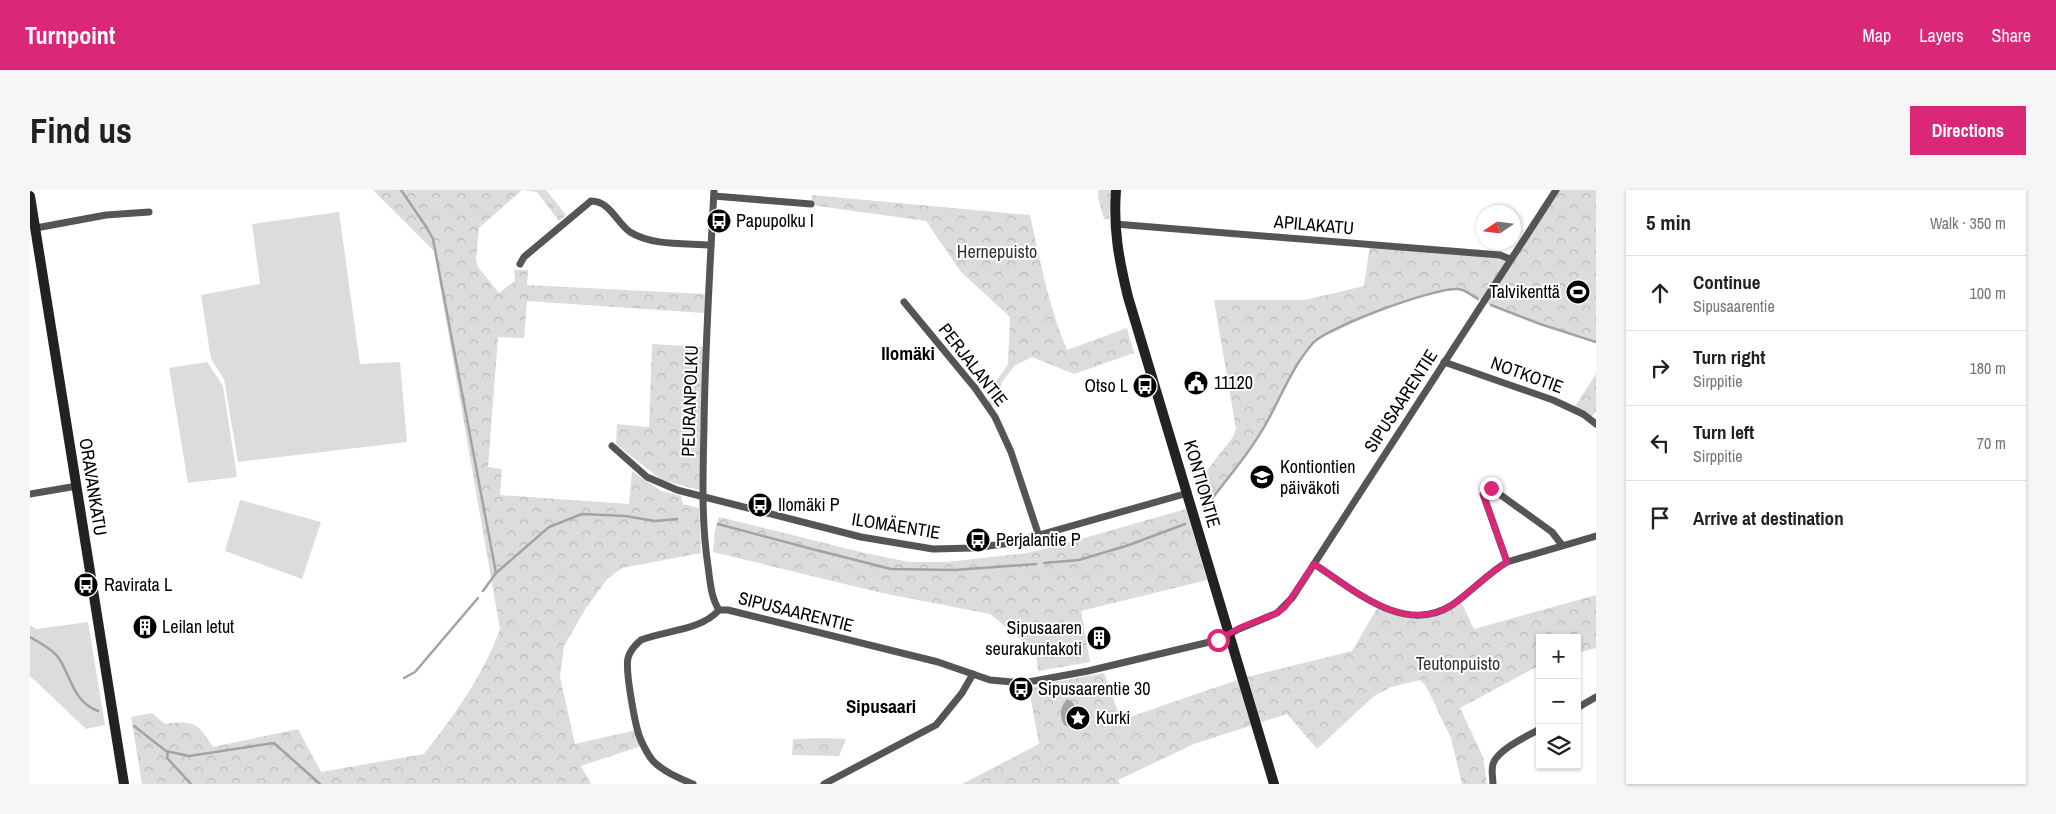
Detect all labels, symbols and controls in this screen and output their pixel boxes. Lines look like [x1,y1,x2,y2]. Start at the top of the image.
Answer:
text: Turnpoint [25,19,115,51]
text: Map [1863,23,1891,48]
text: Layers [1919,23,1964,48]
text: Share [1992,23,2031,48]
button: Directions [1910,106,2026,155]
text: Find us [30,107,132,154]
north arrow [1476,205,1521,250]
bus stop icon: Papupolku I [706,208,732,234]
place label: Papupolku I [736,208,814,233]
street label: APILAKATU [1272,208,1355,240]
text: 5 min [1646,208,1691,237]
text: Walk · 350 m [1930,212,2006,234]
park label: Hernepuisto [957,239,1037,264]
text: Continue [1693,269,1761,295]
place label: Talvikenttä [1489,279,1560,304]
sports icon: Talvikenttä [1565,279,1591,305]
icon: ahead [1646,279,1674,307]
text: 100 m [1970,282,2006,304]
text: Sipusaarentie [1693,295,1775,317]
street label: PERJALANTIE [933,318,1014,411]
district label: Ilomäki [881,340,935,366]
street label: SIPUSAARENTIE [1358,344,1443,457]
text: Turn right [1693,344,1765,370]
street label: PEURANPOLKU [675,345,704,457]
street label: NOTKOTIE [1487,350,1567,399]
icon: right [1646,354,1674,382]
text: 180 m [1970,357,2006,379]
public building icon: 11120 [1183,370,1209,396]
place label: 11120 [1214,370,1253,395]
text: Sirppitie [1693,370,1743,392]
place label: Otso L [1085,373,1128,398]
bus stop icon: Otso L [1132,373,1158,399]
text: Turn left [1693,419,1754,445]
icon: left [1646,429,1674,457]
text: 70 m [1977,432,2006,454]
street label: ORAVANKATU [73,436,114,538]
street label: KONTIONTIE [1178,437,1227,531]
text: Sirppitie [1693,445,1743,467]
place label: Kontiontien päiväkoti [1280,454,1356,500]
school or university icon: Kontiontien päiväkoti [1249,464,1275,490]
route end [1480,477,1503,500]
bus stop icon: Ilomäki P [747,492,773,518]
place label: Ilomäki P [778,492,840,517]
icon: arrive [1646,504,1674,532]
text: Arrive at destination [1693,505,1844,531]
street label: ILOMÄENTIE [850,506,942,545]
bus stop icon: Perjalantie P [965,527,991,553]
place label: Perjalantie P [996,527,1081,552]
bus stop icon: Ravirata L [73,572,99,598]
place label: Ravirata L [104,572,172,597]
street label: SIPUSAARENTIE [736,585,856,638]
building icon: Leilan letut [132,614,158,640]
place label: Leilan letut [162,614,234,639]
place label: Sipusaaren seurakuntakoti [985,615,1082,661]
building icon: Sipusaaren seurakuntakoti [1086,625,1112,651]
route start [1207,629,1230,652]
map controls [1536,634,1581,769]
button: + [1536,634,1581,679]
park label: Teutonpuisto [1416,651,1500,676]
bus stop icon: Sipusaarentie 30 [1008,676,1034,702]
place label: Sipusaarentie 30 [1038,676,1150,701]
button: − [1536,679,1581,724]
district label: Sipusaari [846,693,916,719]
place icon: Kurki [1065,705,1091,731]
place label: Kurki [1096,705,1130,730]
button: layers [1536,724,1581,769]

